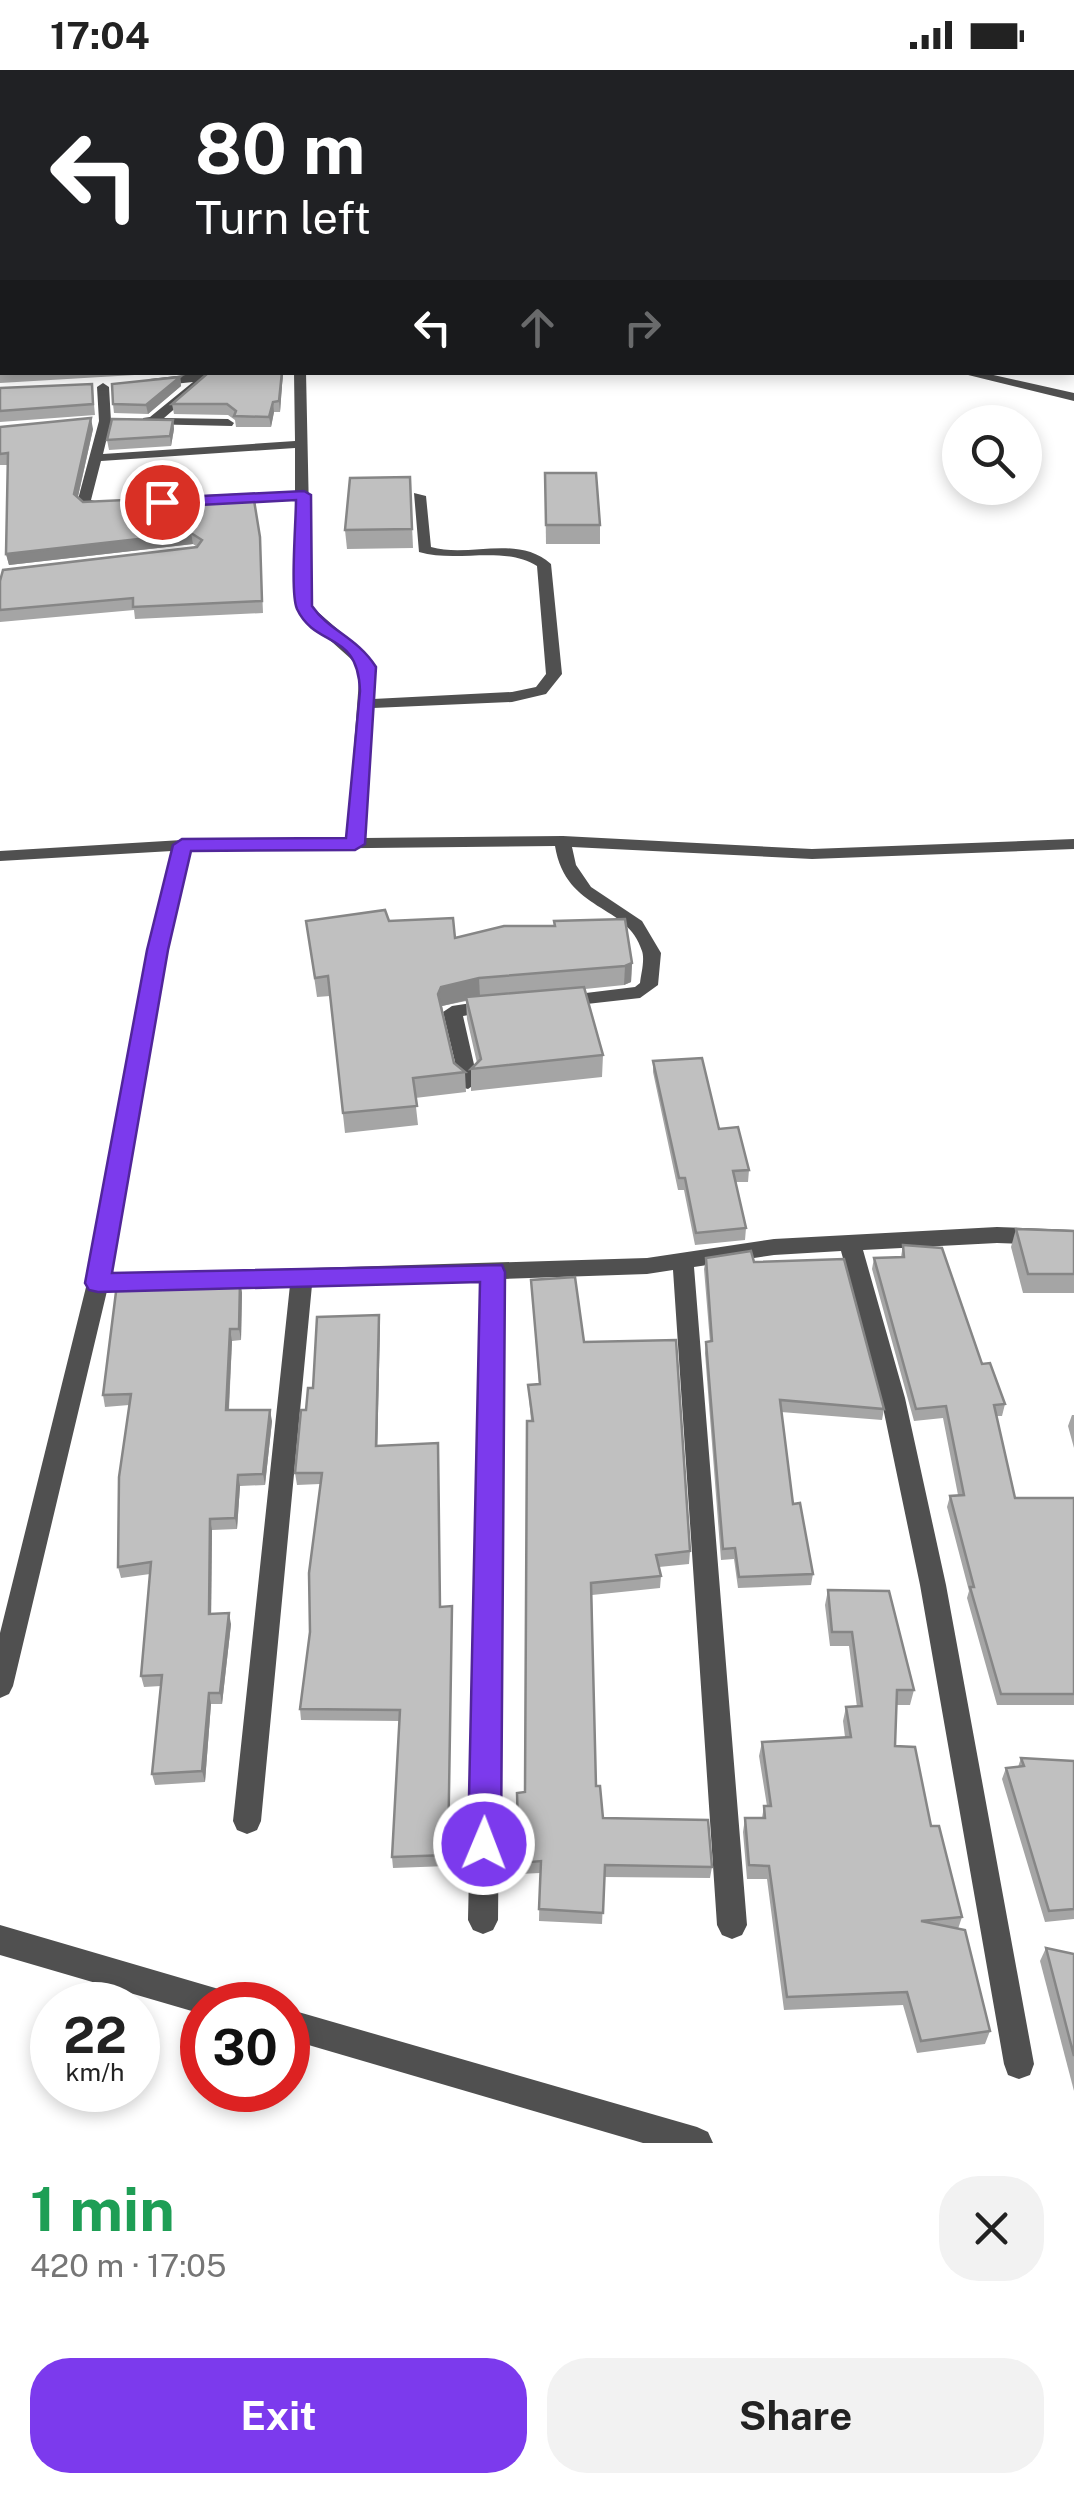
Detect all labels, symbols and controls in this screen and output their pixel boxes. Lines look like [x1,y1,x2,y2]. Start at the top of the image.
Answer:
text: 17:04 [50,13,150,58]
text: 80 m [195,107,365,190]
icon: left [30,110,160,240]
text: Turn left [195,191,371,244]
icon: left [405,300,460,355]
icon: ahead [510,300,565,355]
icon: right [615,300,670,355]
map controls [942,405,1042,505]
button: search [942,405,1042,505]
pin [120,460,205,545]
icon: arrive [135,475,190,530]
position arrow [432,1792,536,1896]
speed limit sign: 30 [180,1982,310,2112]
text: 22 [63,2005,127,2064]
text: km/h [66,2057,124,2087]
text: 1 min [30,2174,175,2245]
button: close [939,2176,1044,2281]
text: 420 m · 17:05 [30,2247,226,2284]
button: Exit [30,2358,527,2473]
button: Share [547,2358,1044,2473]

